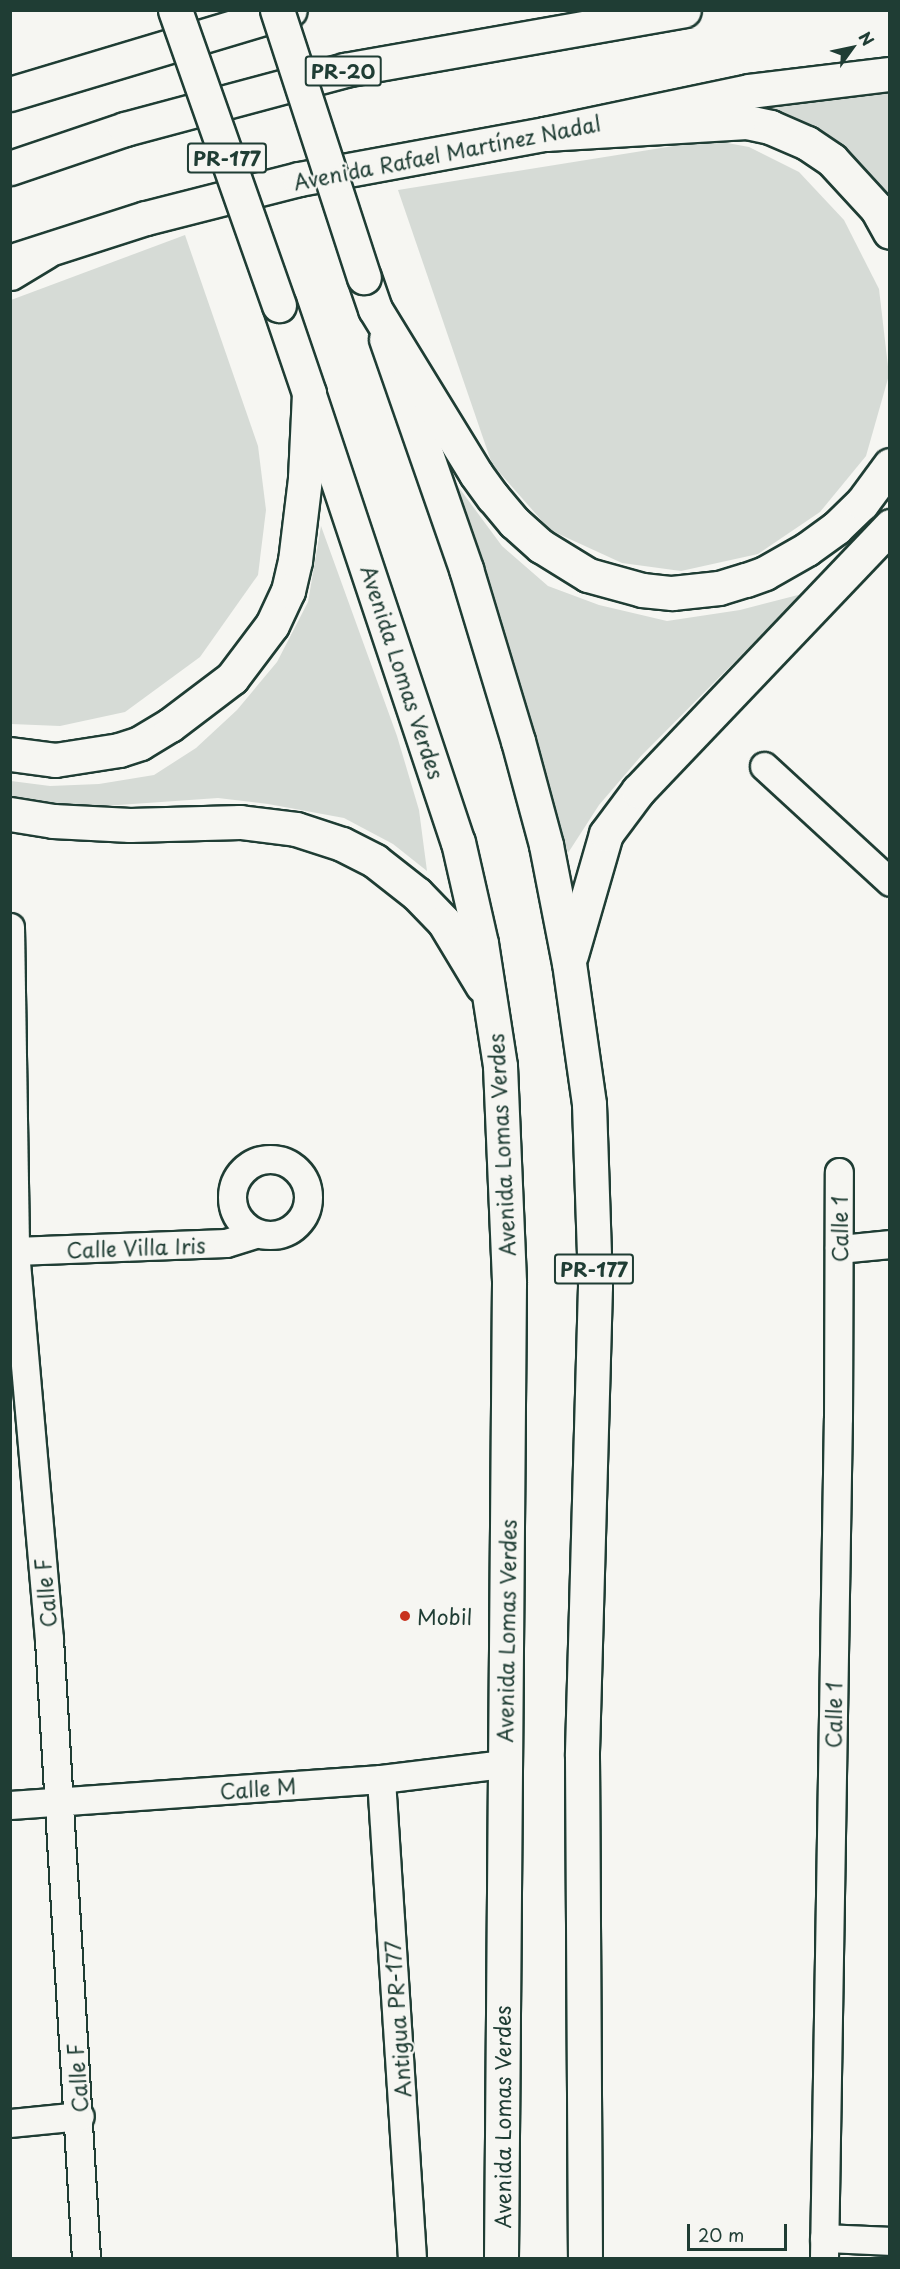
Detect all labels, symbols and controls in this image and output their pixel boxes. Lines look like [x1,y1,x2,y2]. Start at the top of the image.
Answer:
north arrow [822,18,882,78]
text: N [854,26,881,50]
road number: PR-20 [304,54,382,88]
street label: Avenida Rafael Martínez Nadal [290,110,604,194]
road number: PR-177 [186,141,268,175]
street label: Avenida Lomas Verdes [356,562,450,782]
street label: Avenida Lomas Verdes [483,1032,519,1258]
street label: Calle 1 [826,1195,852,1263]
street label: Calle Villa Iris [65,1232,207,1262]
road number: PR-177 [554,1252,634,1286]
street label: Avenida Lomas Verdes [491,1519,521,1743]
street label: Calle F [29,1557,61,1629]
place label: Mobil [417,1603,472,1629]
marker: Mobil [398,1609,412,1623]
street label: Calle 1 [820,1681,846,1749]
street label: Calle M [218,1773,298,1803]
street label: Antigua PR-177 [379,1939,415,2099]
street label: Avenida Lomas Verdes [489,2005,515,2229]
street label: Calle F [62,2042,92,2114]
scale bar [690,2212,790,2250]
text: 20 m [698,2221,744,2248]

